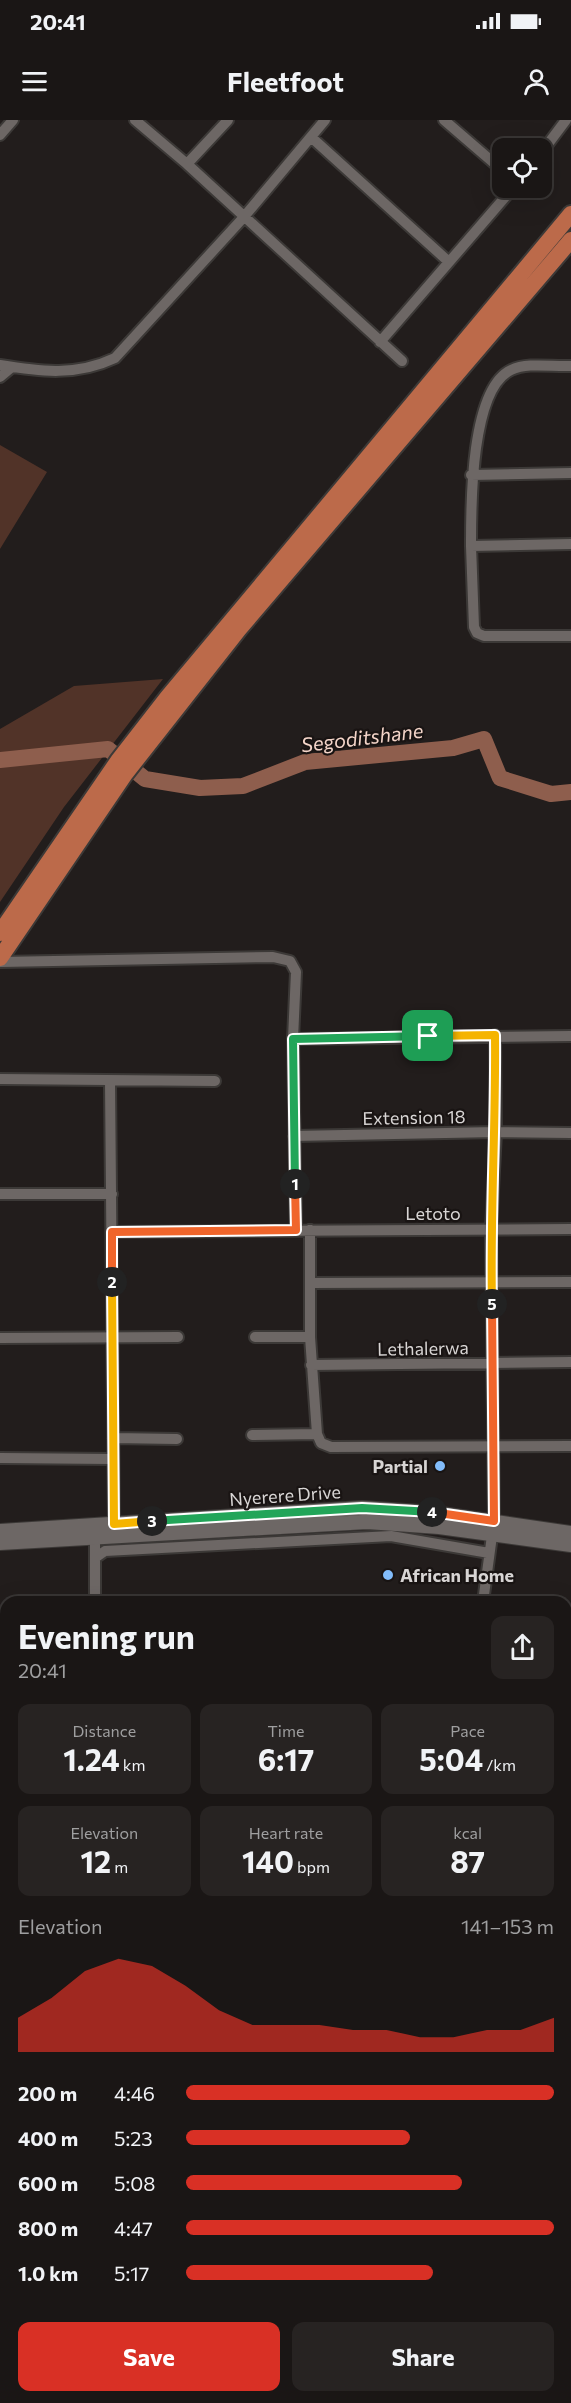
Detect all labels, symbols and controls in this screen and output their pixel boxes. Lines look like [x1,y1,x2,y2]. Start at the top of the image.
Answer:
text: 20:41 [30,8,86,35]
icon: menu [18,65,51,98]
text: Fleetfoot [227,65,344,98]
icon: person [520,65,553,98]
map controls [492,138,552,198]
button: locate [492,138,552,198]
water label: Segoditshane [300,718,425,756]
pin [402,1010,453,1061]
icon: arrive [411,1019,444,1052]
street label: Extension 18 [362,1105,466,1129]
pin: 1 [280,1169,310,1199]
text: 1 [291,1174,299,1193]
street label: Letoto [405,1202,461,1224]
pin: 2 [97,1267,127,1297]
text: 2 [107,1272,117,1291]
pin: 5 [477,1289,507,1319]
text: 5 [487,1294,497,1313]
street label: Lethalerwa [377,1336,469,1360]
place label: Partial [372,1455,428,1477]
marker: Partial [433,1459,447,1473]
street label: Nyerere Drive [228,1480,342,1510]
pin: 4 [417,1497,447,1527]
text: 4 [427,1502,437,1521]
pin: 3 [137,1506,167,1536]
text: 3 [147,1511,157,1530]
place label: African Home [400,1564,514,1586]
marker: African Home [381,1568,395,1582]
text: Evening run [18,1615,195,1656]
button: share [491,1616,554,1679]
text: 20:41 [18,1658,67,1682]
text: Distance [73,1721,136,1740]
text: Time [268,1721,304,1740]
text: Pace [450,1721,485,1740]
text: 1.24 [63,1740,120,1777]
text: 6:17 [258,1740,314,1777]
text: 5:04 [419,1740,483,1777]
text: km [120,1755,145,1774]
text: /km [483,1755,516,1774]
text: Elevation [71,1823,138,1842]
text: Heart rate [249,1823,323,1842]
text: kcal [453,1823,482,1842]
text: 12 [80,1842,111,1879]
text: 140 [242,1842,294,1879]
text: 87 [450,1842,485,1879]
text: m [111,1857,128,1876]
text: bpm [294,1857,330,1876]
text: Elevation [18,1914,103,1938]
text: 141–153 m [461,1914,554,1938]
text: 200 m [18,2081,77,2105]
text: 4:46 [114,2081,155,2105]
text: 400 m [18,2126,78,2150]
text: 5:23 [114,2126,153,2150]
text: 600 m [18,2171,78,2195]
text: 5:08 [114,2171,155,2195]
text: 800 m [18,2216,78,2240]
text: 4:47 [114,2216,153,2240]
text: 1.0 km [18,2261,78,2285]
text: 5:17 [114,2261,149,2285]
button: Save [18,2322,280,2391]
button: Share [292,2322,554,2391]

